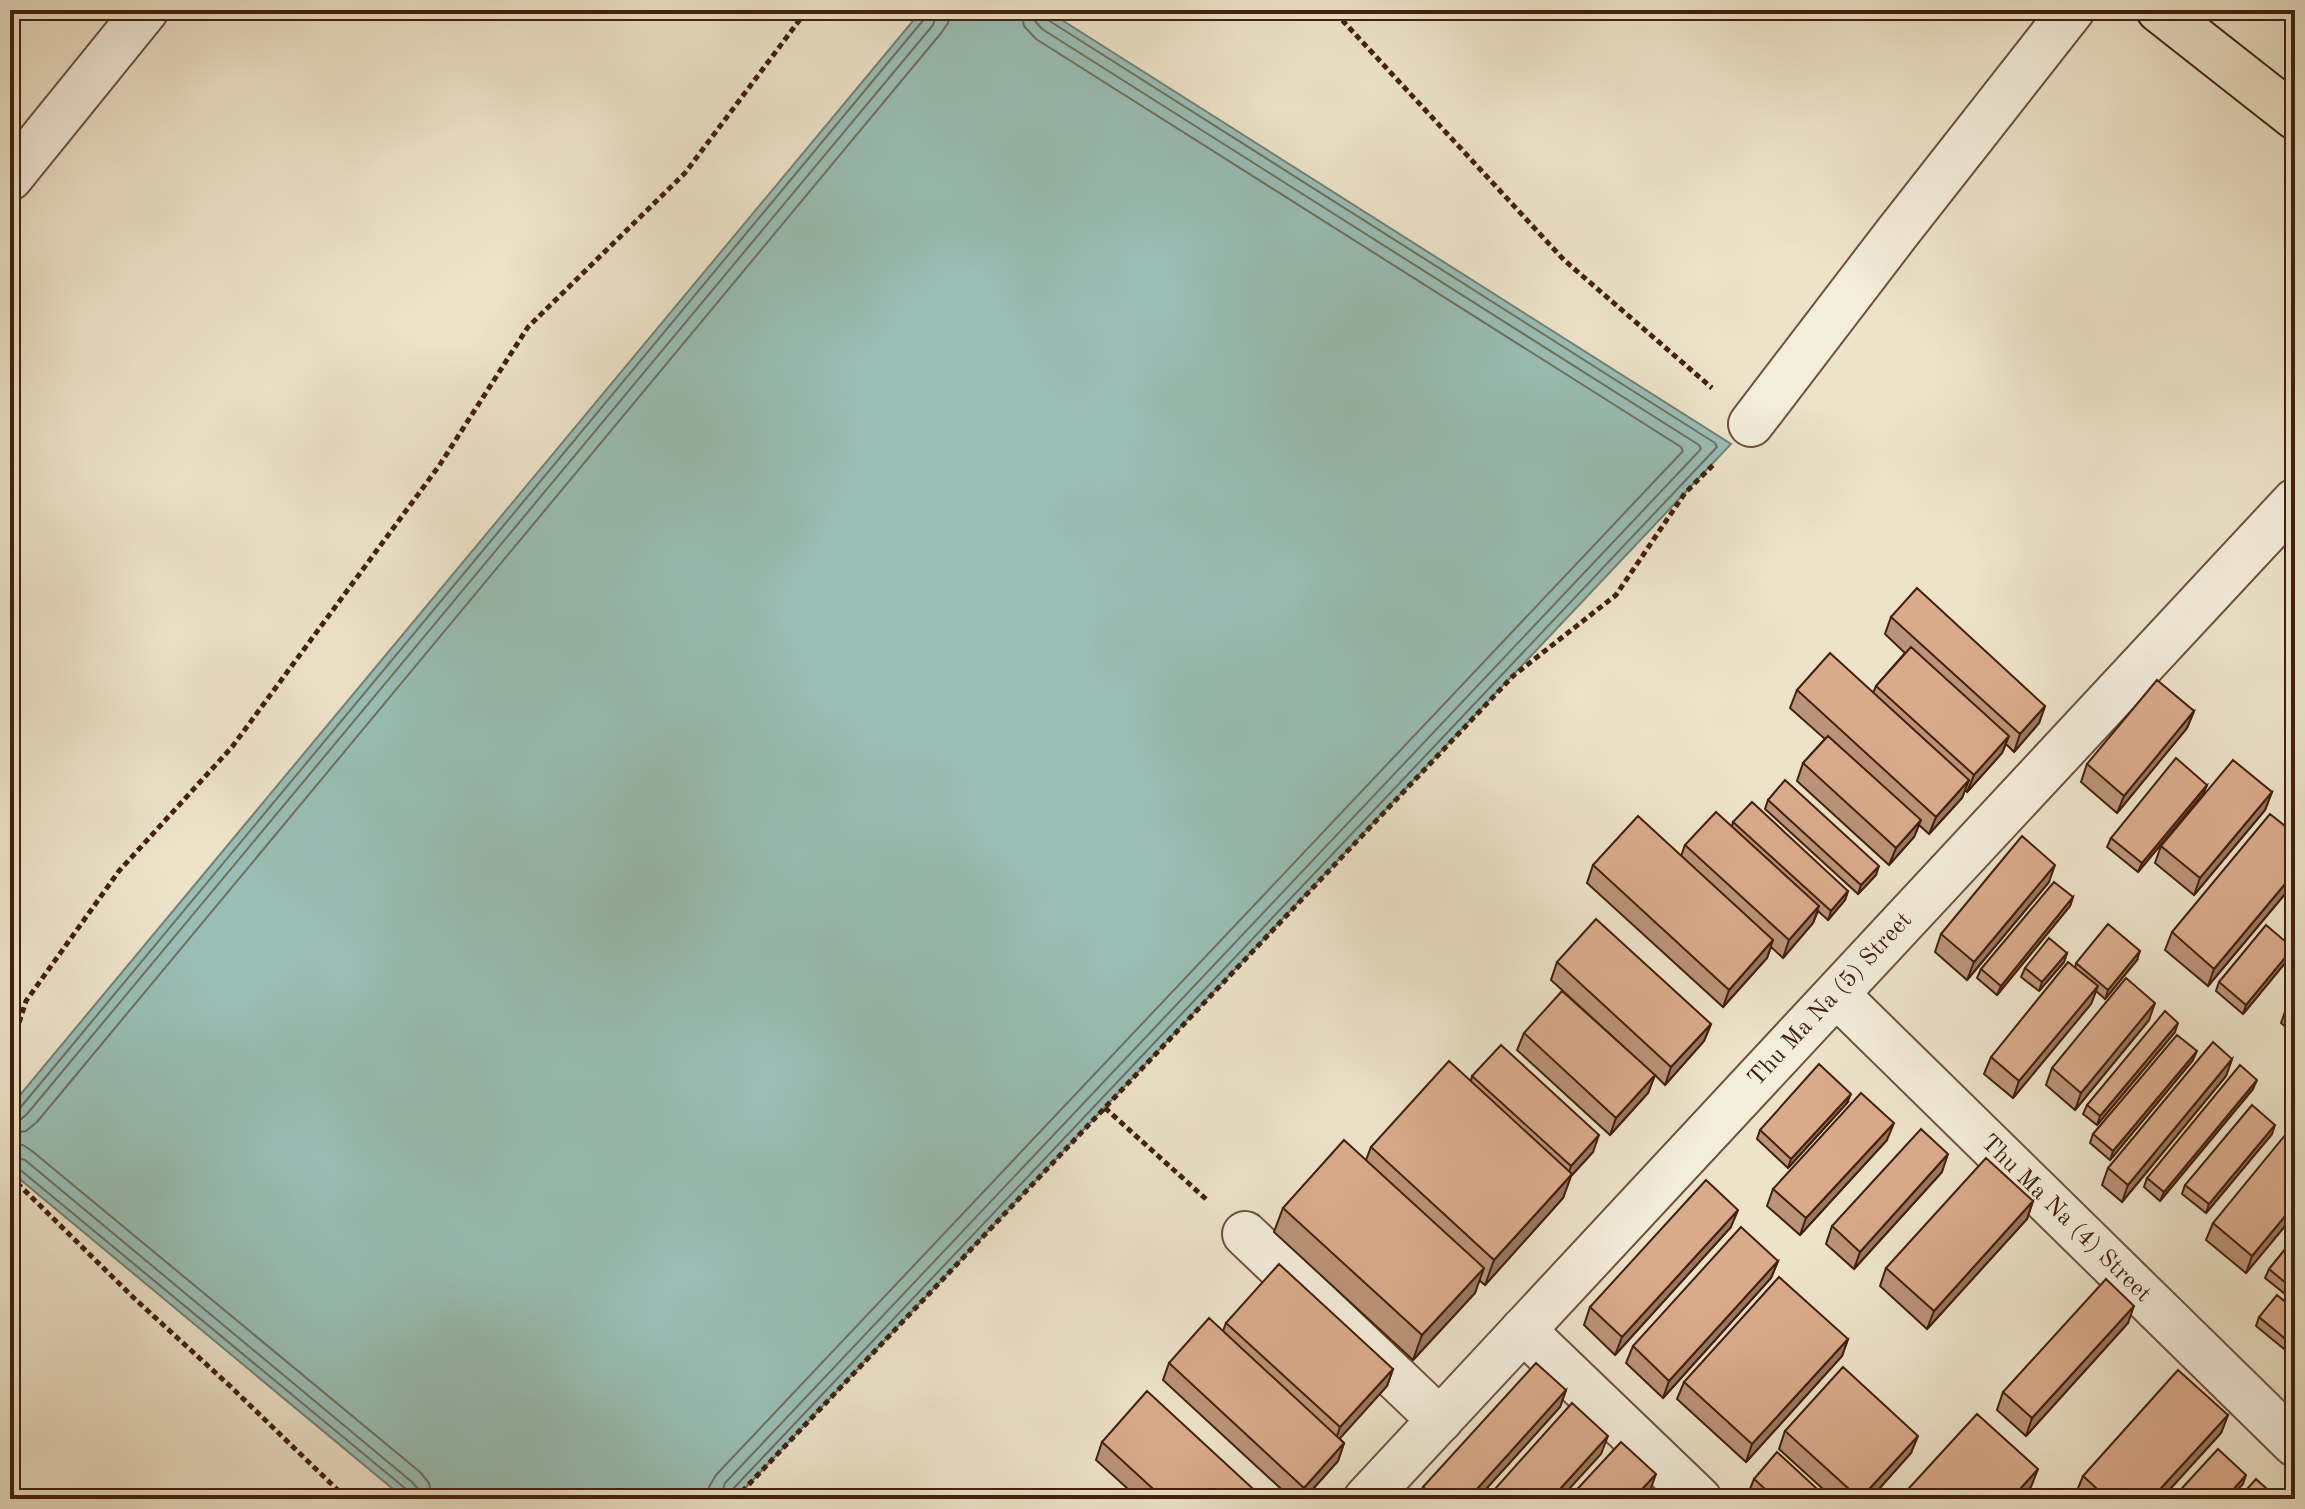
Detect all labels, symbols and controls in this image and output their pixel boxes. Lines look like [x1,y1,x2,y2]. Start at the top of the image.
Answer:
street label: Thu Ma Na (5) Street [1744,908,1917,1091]
street label: Thu Ma Na (4) Street [1976,1131,2155,1307]

